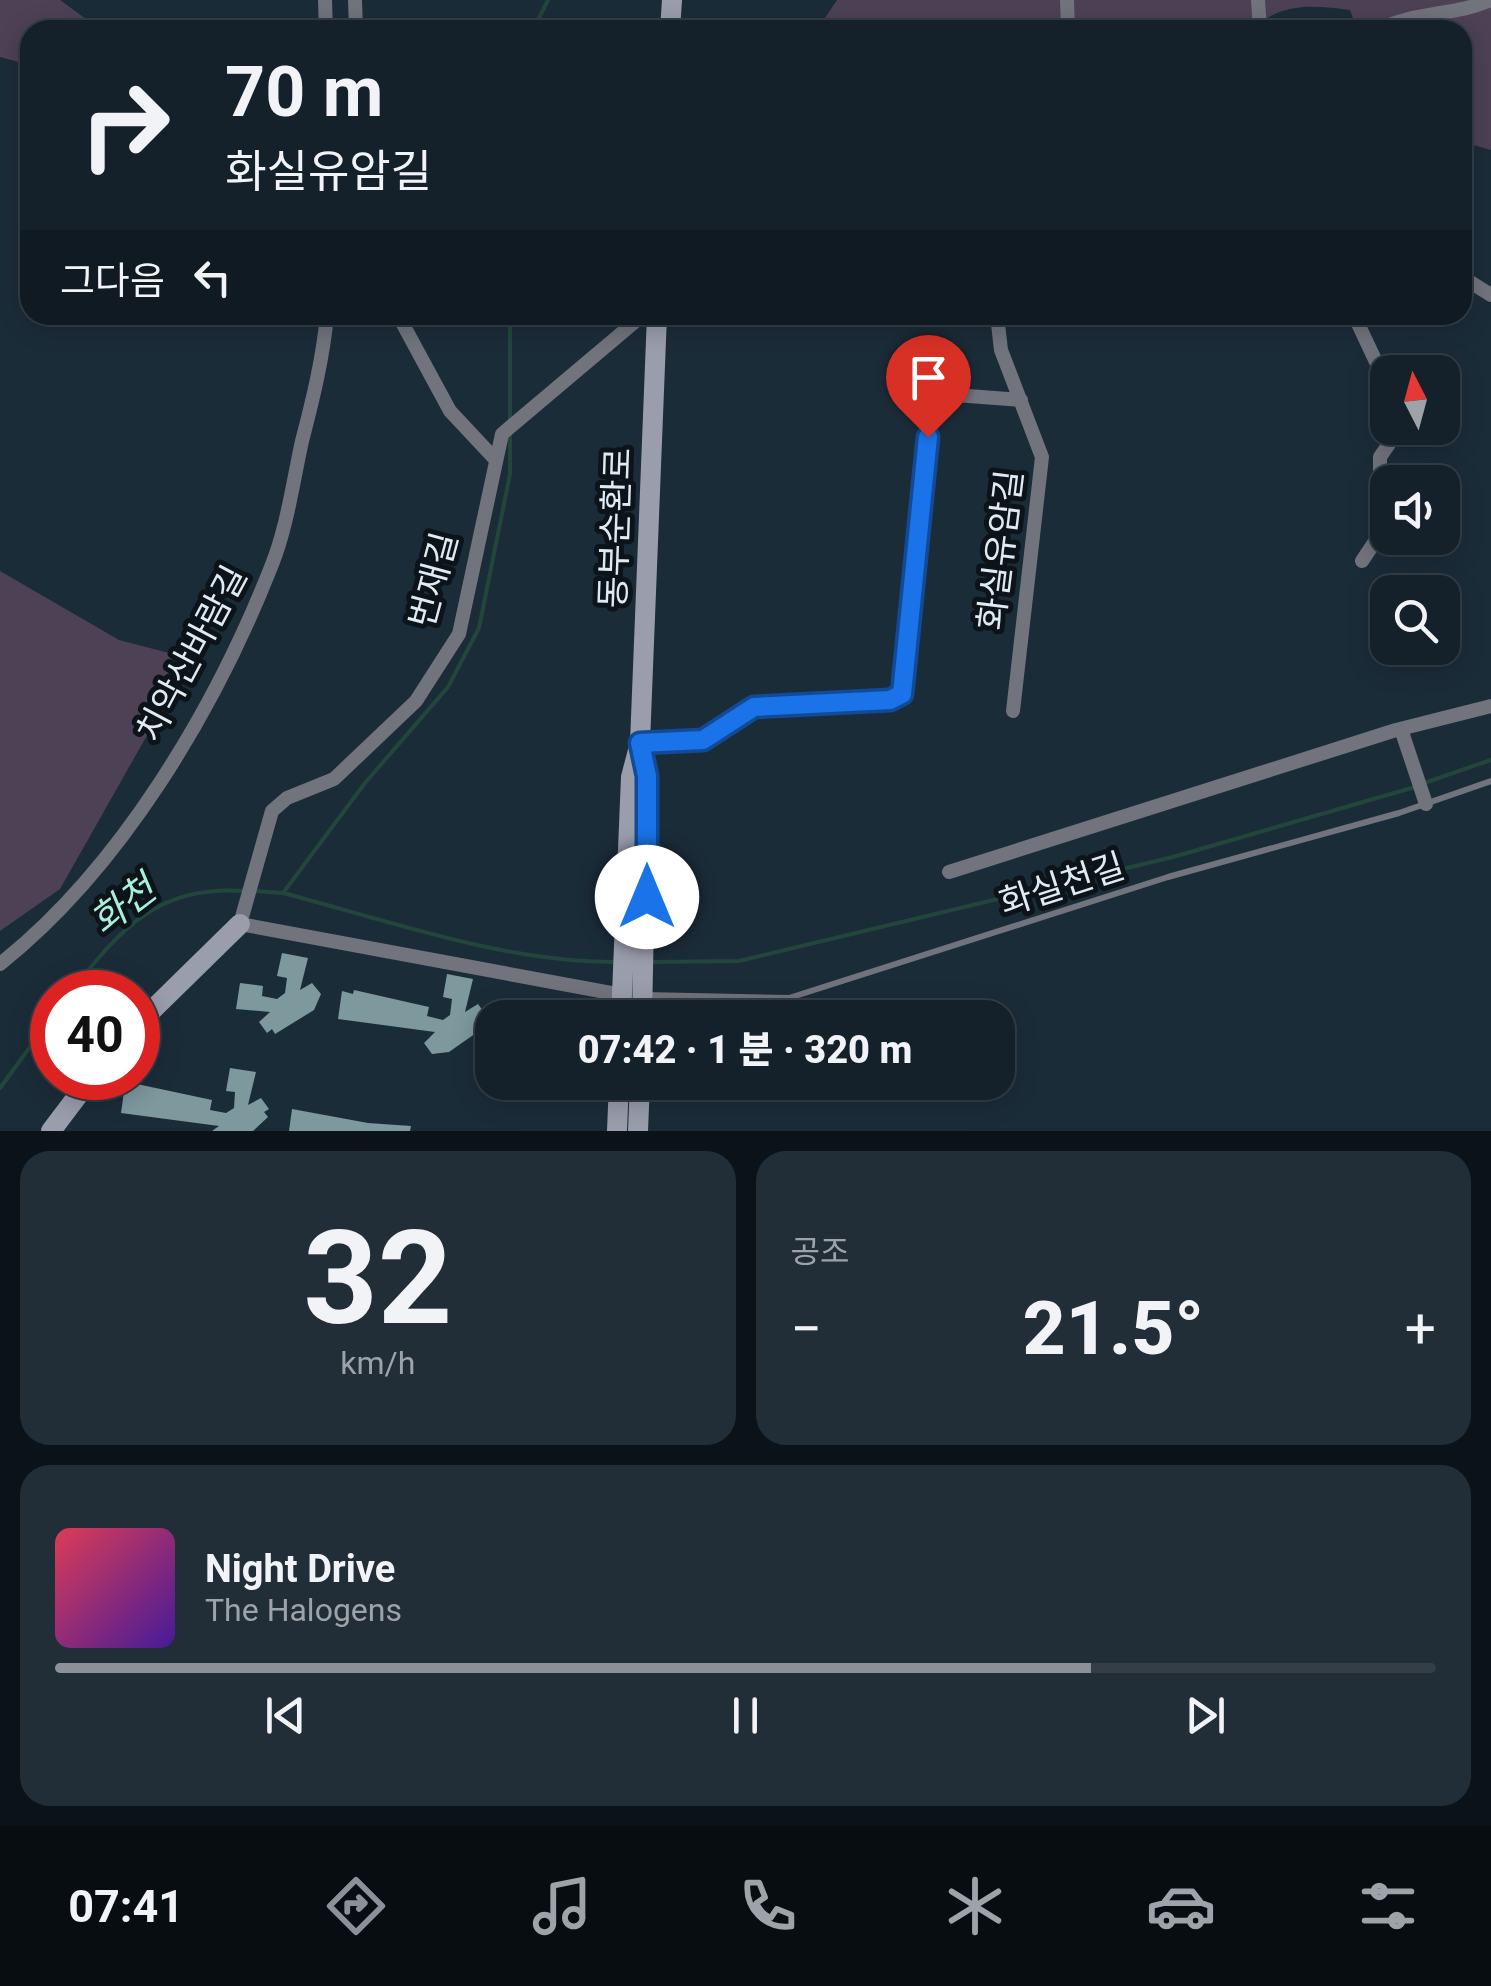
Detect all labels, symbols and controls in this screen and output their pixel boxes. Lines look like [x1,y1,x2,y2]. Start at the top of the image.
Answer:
text: 70 m [225,51,383,133]
icon: right [60,60,190,190]
text: 화실유암길 [225,145,432,198]
icon: left [185,250,240,305]
text: 그다음 [60,259,165,303]
pin [886,335,971,438]
icon: arrive [901,350,956,405]
north arrow [1370,355,1460,445]
map controls [1370,355,1460,665]
street label: 동부순환로 [593,447,639,609]
button: sound [1370,465,1460,555]
street label: 화실유암길 [971,468,1031,632]
street label: 번재길 [402,528,466,632]
street label: 치악산바람길 [129,559,255,749]
button: search [1370,575,1460,665]
position arrow [595,845,699,949]
street label: 화실천길 [994,846,1130,924]
water label: 화천 [82,864,167,944]
speed limit sign: 40 [30,970,160,1100]
text: 07:42 · 1 분 · 320 m [578,1028,912,1072]
text: 32 [303,1202,452,1355]
text: 공조 [791,1233,849,1271]
text: 21.5° [1023,1284,1204,1372]
text: − [791,1297,822,1361]
text: + [1405,1297,1436,1361]
text: km/h [340,1344,415,1382]
text: Night Drive [205,1547,395,1591]
text: The Halogens [205,1591,402,1629]
icon: previous [258,1688,313,1743]
icon: pause [718,1688,773,1743]
icon: next [1178,1688,1233,1743]
icon: directions [321,1871,391,1941]
icon: music [527,1871,597,1941]
icon: phone [733,1871,803,1941]
icon: climate [940,1871,1010,1941]
icon: car [1146,1871,1216,1941]
icon: filters [1353,1871,1423,1941]
text: 07:41 [68,1880,184,1933]

